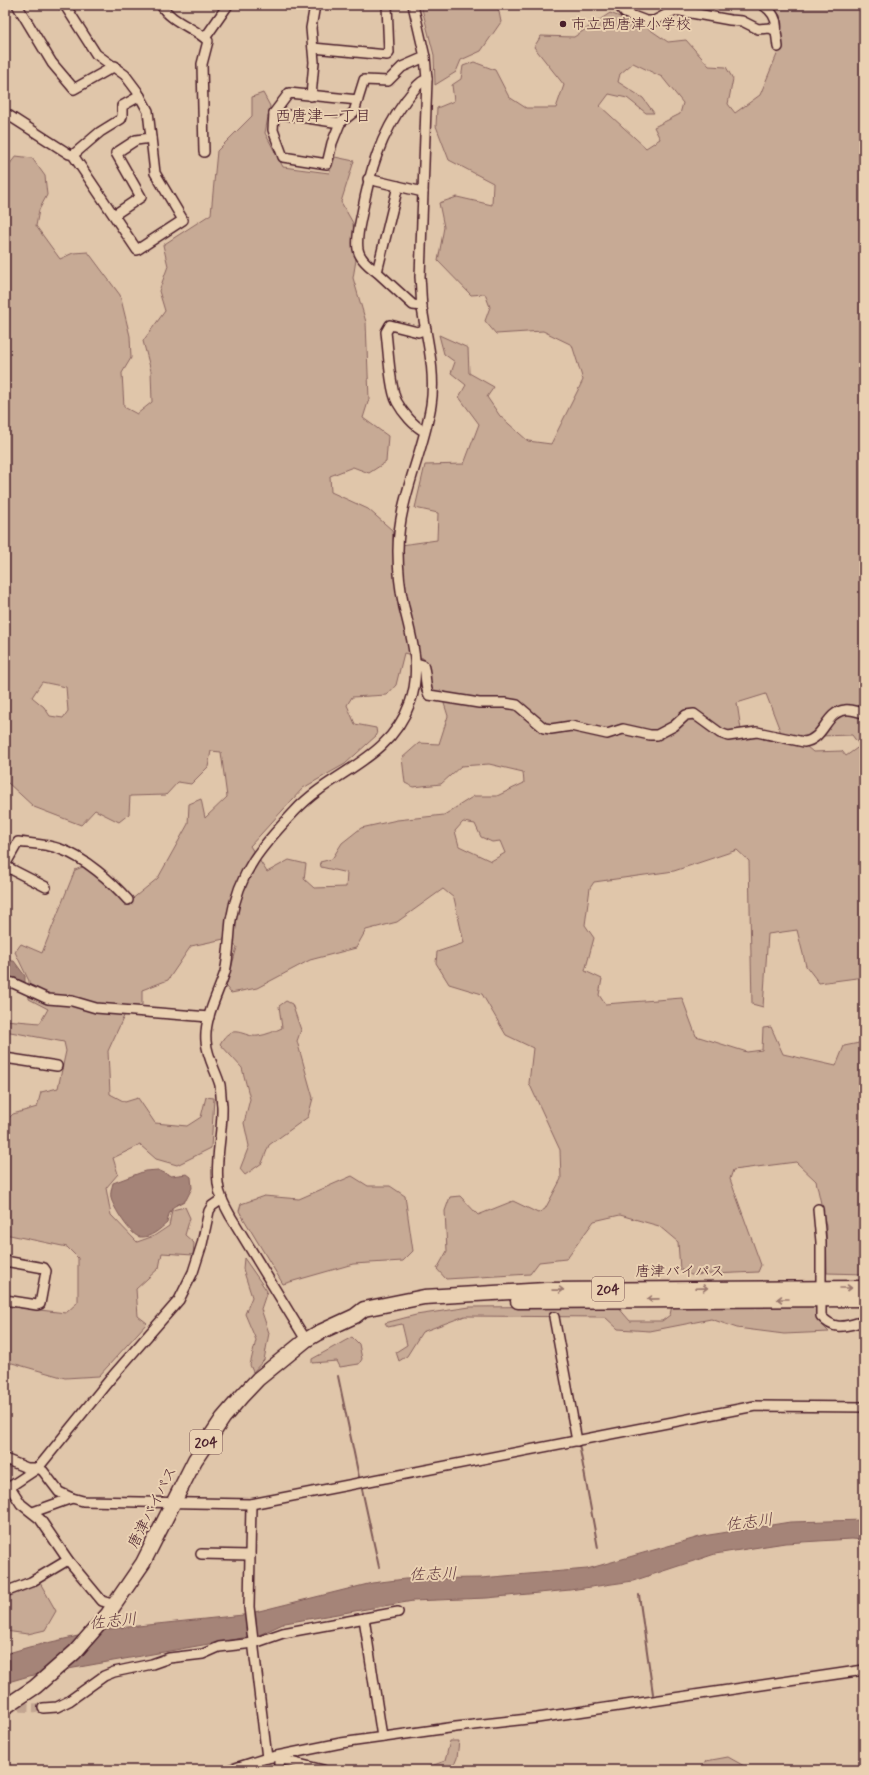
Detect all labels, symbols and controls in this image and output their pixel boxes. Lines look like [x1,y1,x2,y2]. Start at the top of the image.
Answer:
place label: 市立西唐津小学校 [571,15,691,35]
marker: 市立西唐津小学校 [558,19,568,29]
district label: 西唐津一丁目 [275,106,371,127]
street label: 唐津バイパス [635,1262,725,1282]
road number: 204 [592,1277,624,1301]
one-way arrow [839,1284,852,1292]
one-way arrow [695,1285,708,1292]
one-way arrow [551,1286,564,1293]
one-way arrow [647,1295,660,1303]
one-way arrow [777,1295,790,1303]
road number: 204 [190,1430,222,1454]
street label: 唐津バイパス [124,1463,182,1552]
water label: 佐志川 [724,1509,774,1536]
water label: 佐志川 [409,1563,457,1586]
water label: 佐志川 [88,1609,138,1634]

